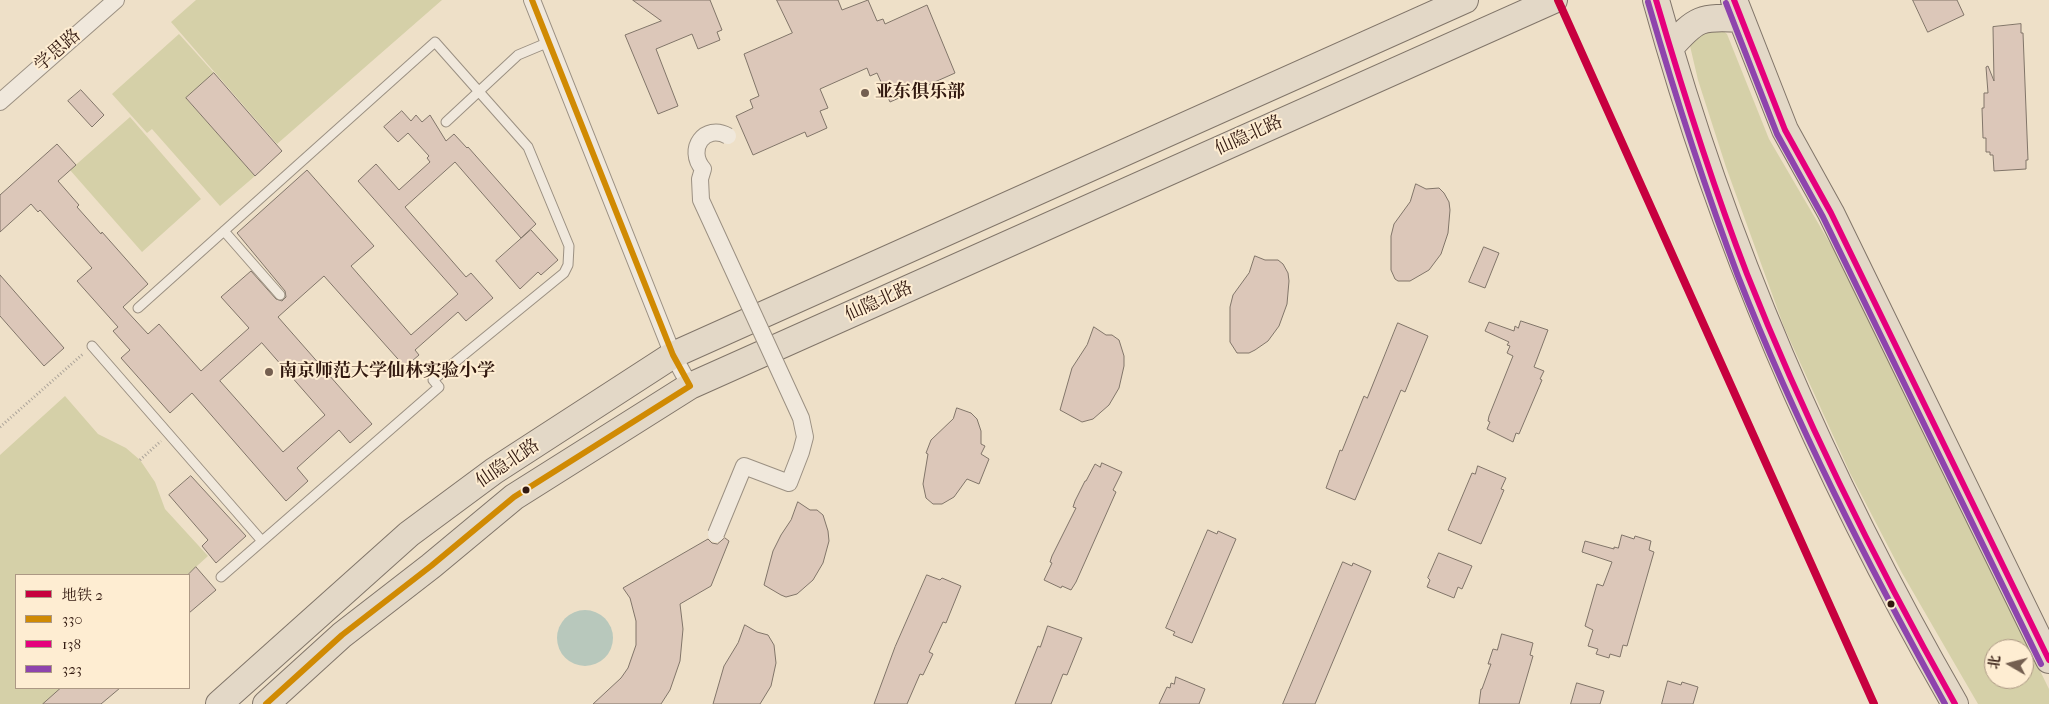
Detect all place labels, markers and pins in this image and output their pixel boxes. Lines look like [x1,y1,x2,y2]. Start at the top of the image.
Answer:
place label: 亚东俱乐部 [875,82,965,104]
marker: 亚东俱乐部 [859,87,871,99]
place label: 南京师范大学仙林实验小学 [279,361,495,383]
marker: 南京师范大学仙林实验小学 [263,366,275,378]
unlabelled marker [521,485,531,495]
unlabelled marker [1886,599,1896,609]

